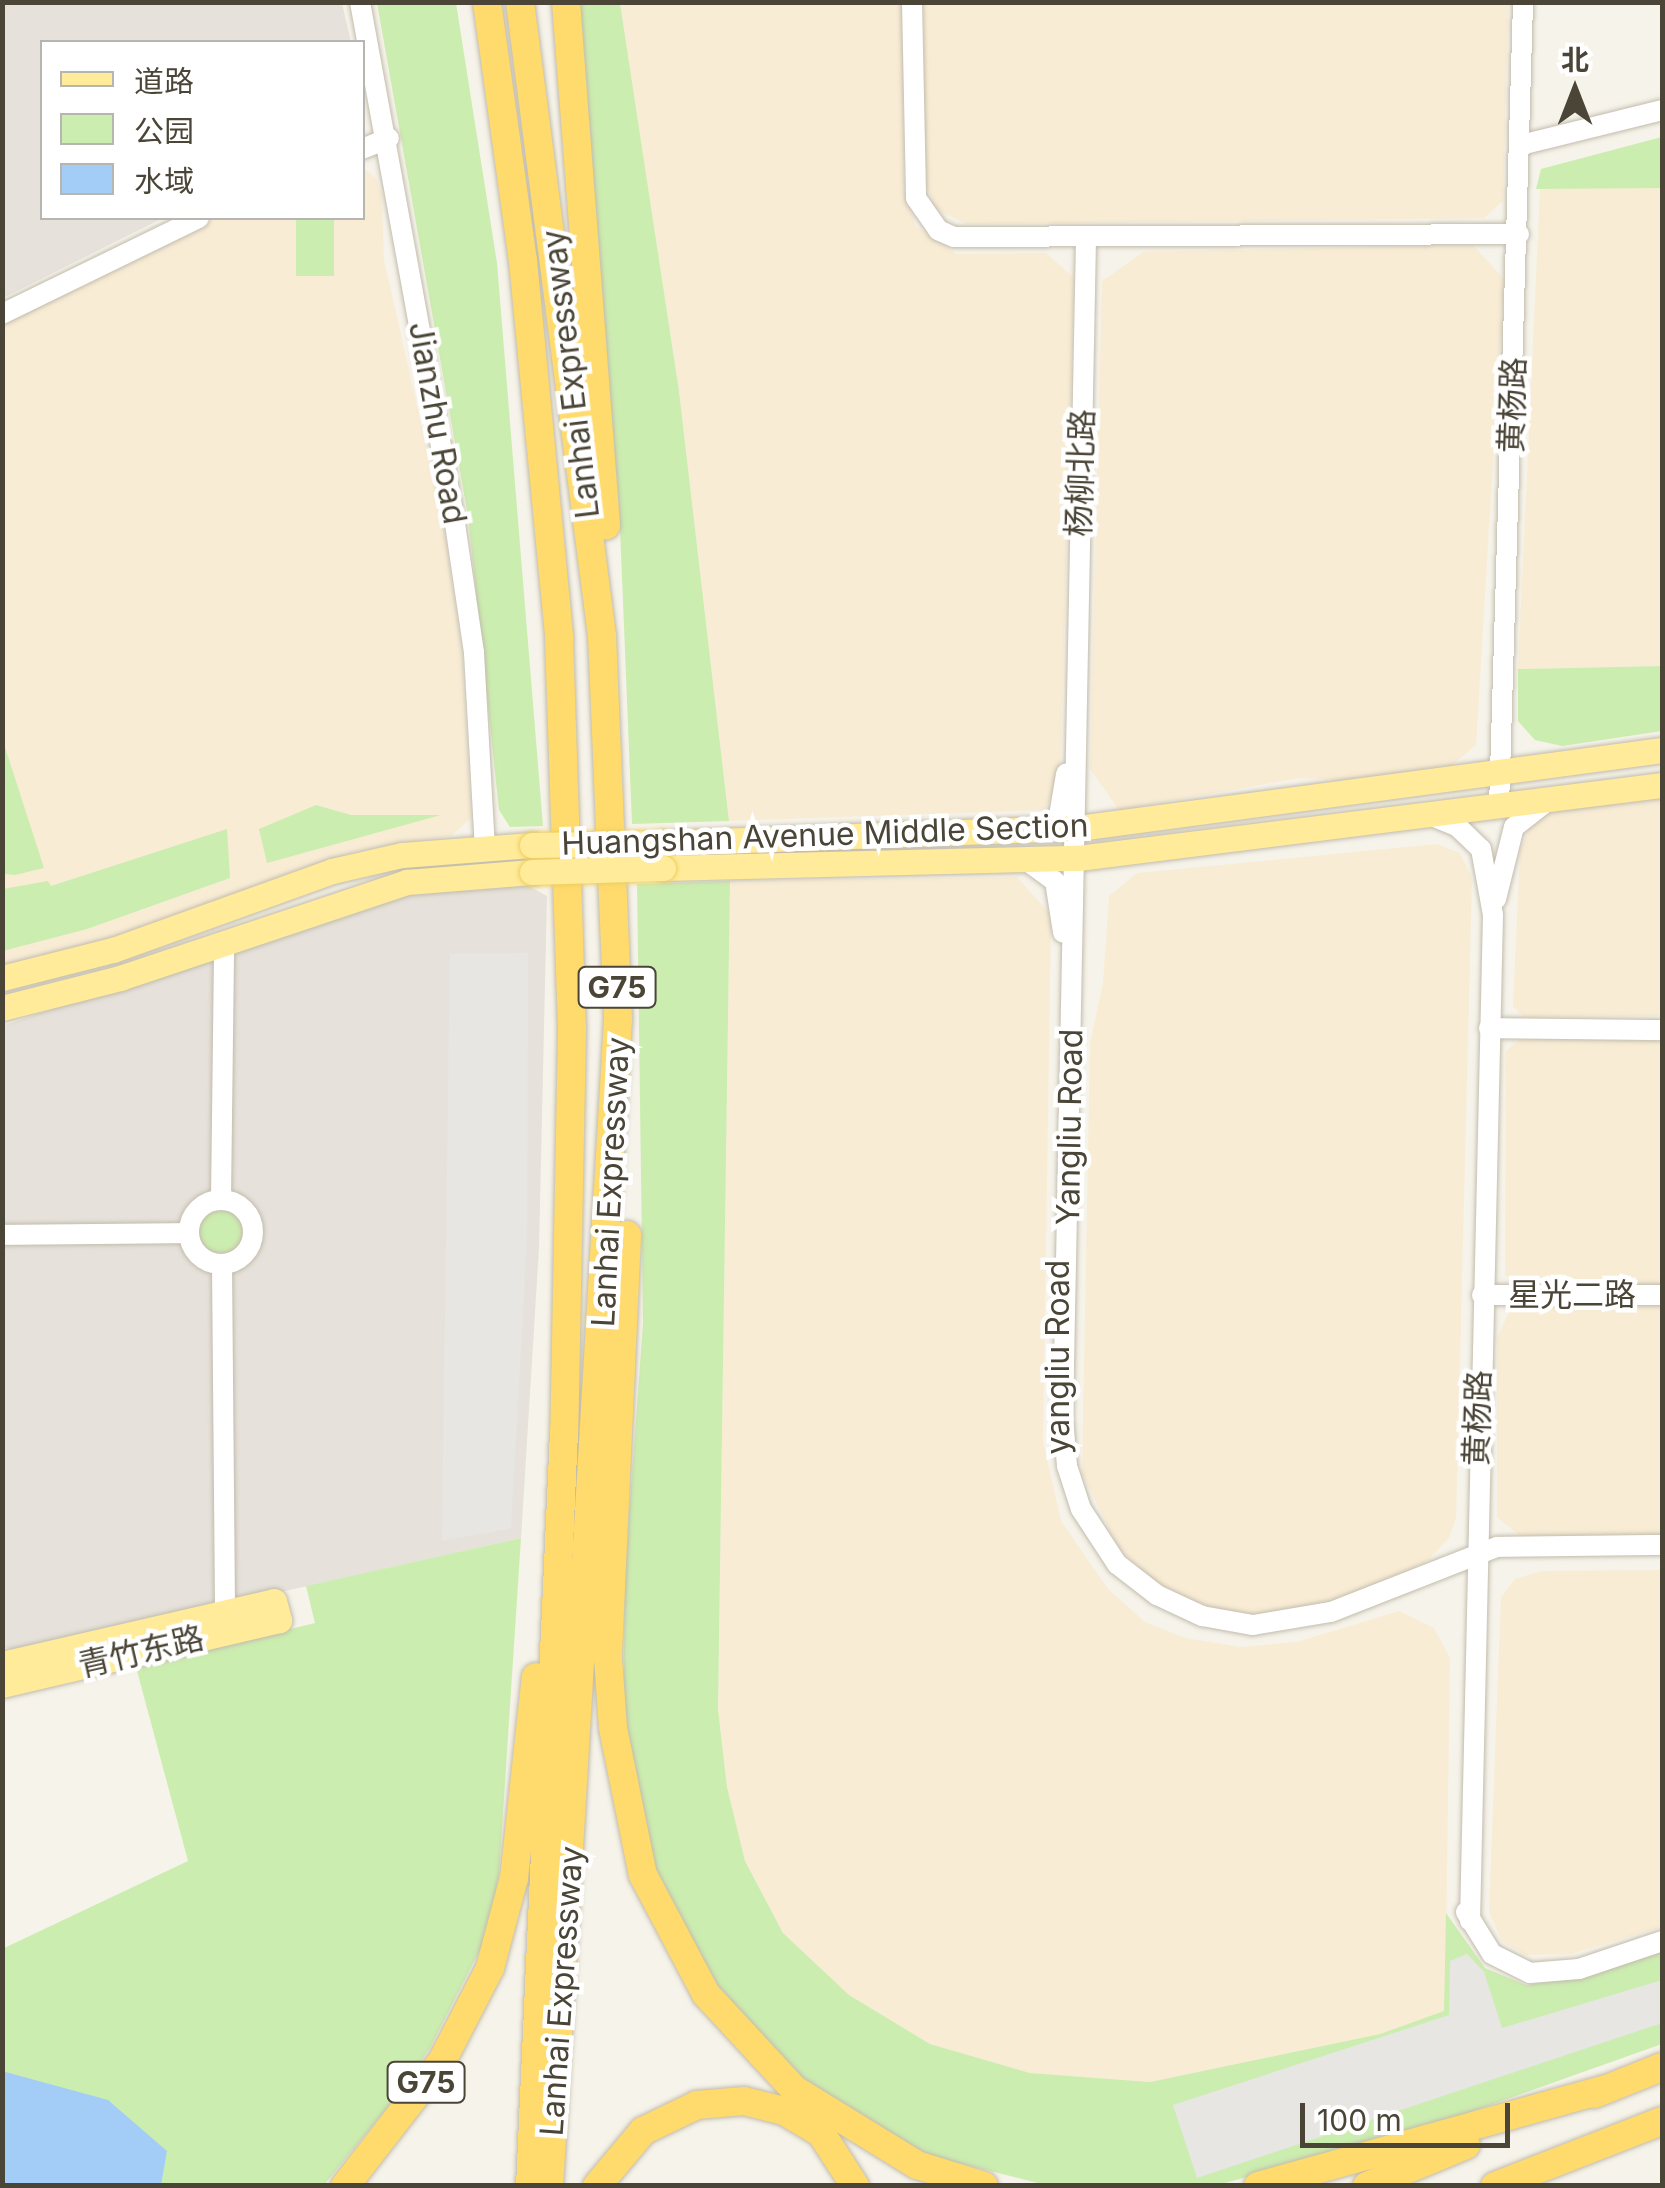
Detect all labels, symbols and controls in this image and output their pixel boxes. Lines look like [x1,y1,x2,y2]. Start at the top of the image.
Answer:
legend [40,40,365,220]
north arrow [1525,40,1625,140]
text: 北 [1561,43,1589,77]
text: 道路 [134,63,194,99]
text: 公园 [134,113,194,149]
text: 水域 [134,163,194,199]
street label: Lanhai Expressway [534,227,608,521]
street label: Jianzhu Road [400,319,474,527]
street label: 黄杨路 [1492,356,1534,454]
street label: 杨柳北路 [1060,408,1102,538]
street label: Huangshan Avenue Middle Section [561,807,1089,863]
road number: G75 [577,962,657,1012]
street label: Yangliu Road [1049,1028,1091,1226]
street label: Lanhai Expressway [584,1036,638,1328]
street label: yangliu Road [1039,1260,1077,1454]
street label: 星光二路 [1508,1276,1636,1314]
street label: 黄杨路 [1457,1369,1499,1467]
street label: 青竹东路 [74,1619,208,1685]
street label: Lanhai Expressway [533,1845,591,2137]
road number: G75 [386,2057,466,2107]
scale bar [1305,2083,1515,2145]
text: 100 m [1317,2102,1402,2138]

